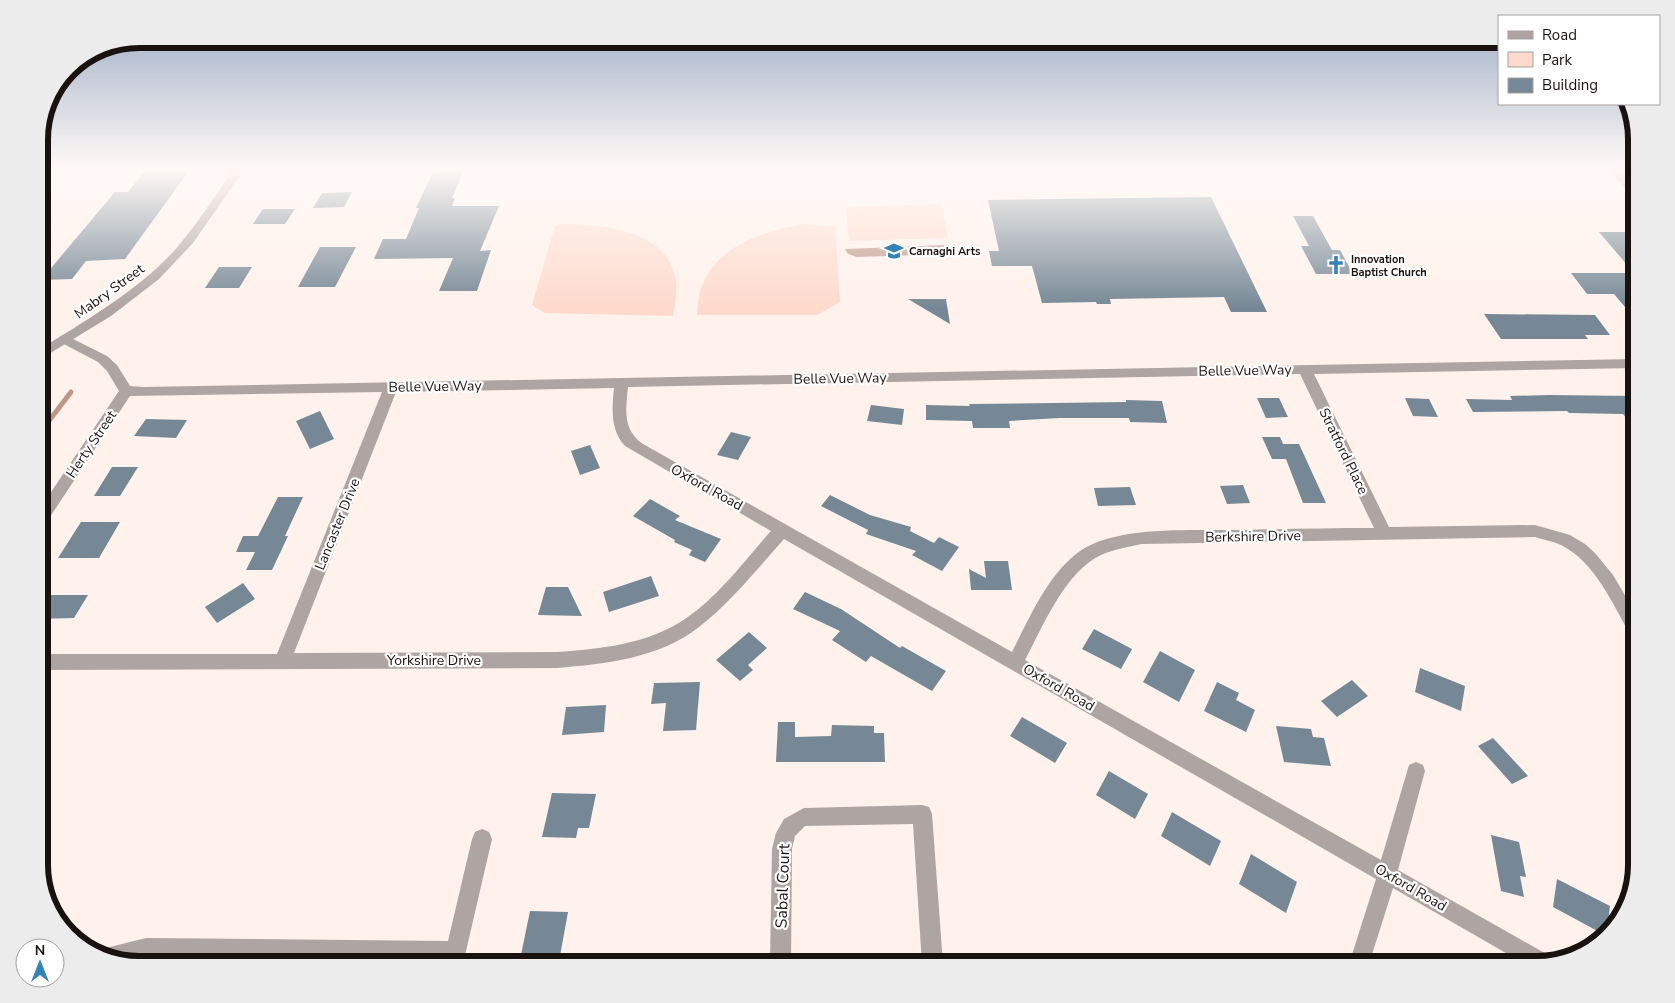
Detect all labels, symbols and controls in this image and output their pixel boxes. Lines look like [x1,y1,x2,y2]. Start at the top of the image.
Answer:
legend [1498,15,1660,105]
text: Road [1542,25,1577,45]
text: Park [1542,50,1572,70]
text: Building [1542,75,1598,95]
school or university icon: Carnaghi Arts [883,240,905,262]
place label: Carnaghi Arts [909,244,980,259]
place label: Innovation Baptist Church [1351,252,1427,280]
church icon: Innovation Baptist Church [1325,254,1347,276]
street label: Mabry Street [71,260,148,323]
street label: Belle Vue Way [1198,360,1293,381]
street label: Belle Vue Way [793,368,888,389]
street label: Belle Vue Way [388,376,483,397]
street label: Stratford Place [1314,405,1373,498]
street label: Herty Street [62,407,121,482]
street label: Oxford Road [667,460,746,515]
street label: Lancaster Drive [310,475,365,573]
street label: Berkshire Drive [1205,526,1301,547]
street label: Yorkshire Drive [386,651,481,670]
street label: Oxford Road [1020,659,1098,716]
street label: Sabal Court [771,843,795,929]
street label: Oxford Road [1372,859,1450,916]
north arrow [15,938,65,988]
text: N [35,941,45,960]

